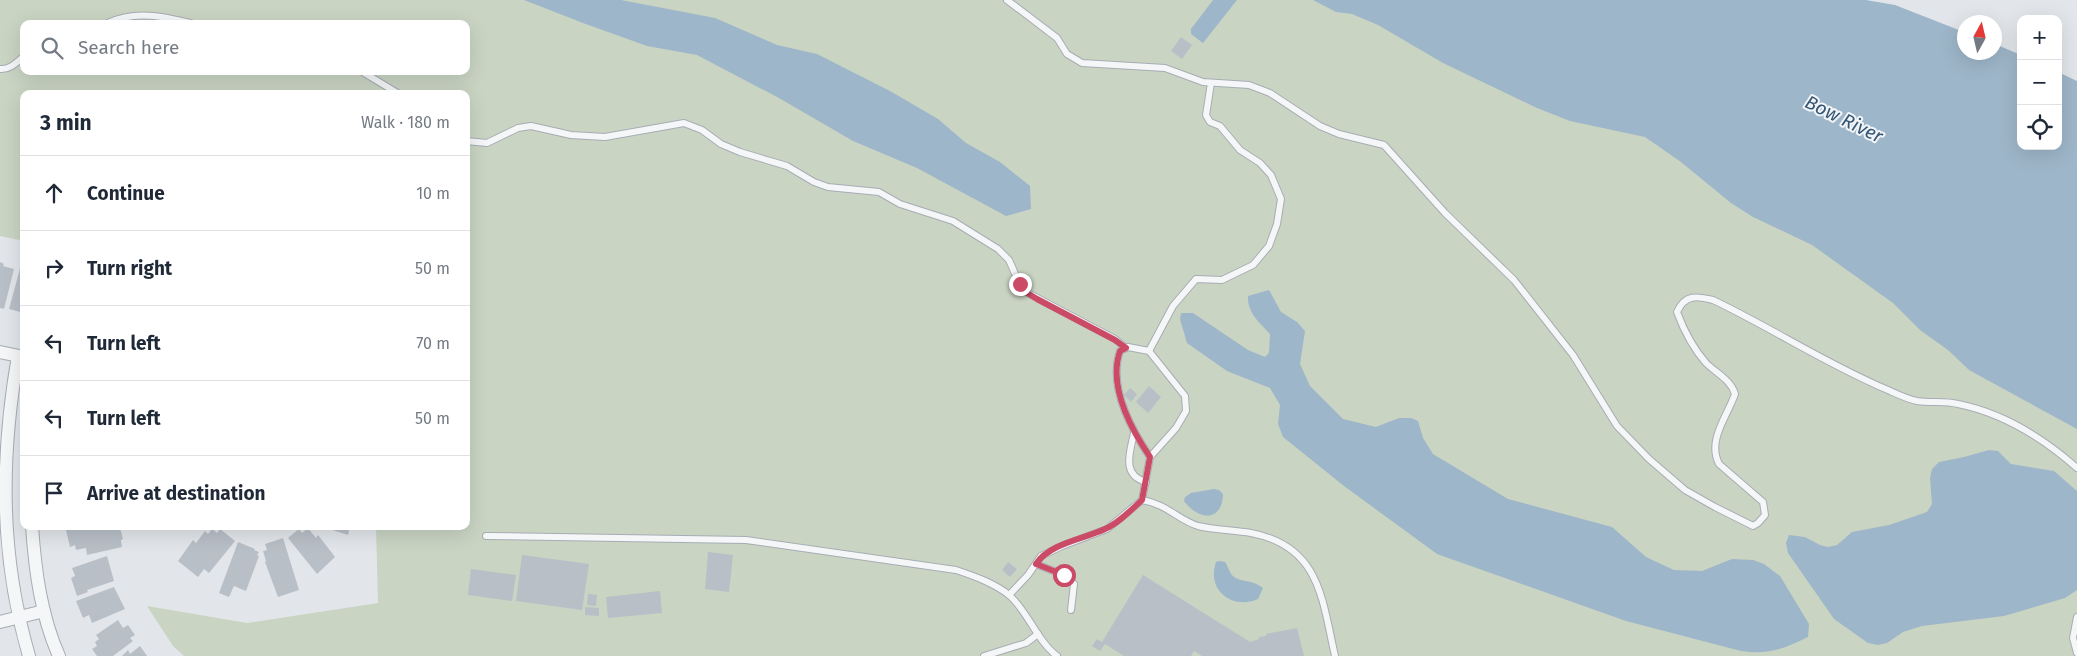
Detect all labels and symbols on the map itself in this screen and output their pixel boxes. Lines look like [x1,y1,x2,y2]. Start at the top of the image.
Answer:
north arrow [1957,15,2002,60]
water label: Bow River [1801,90,1887,148]
route end [1009,273,1032,296]
route start [1053,564,1076,587]

